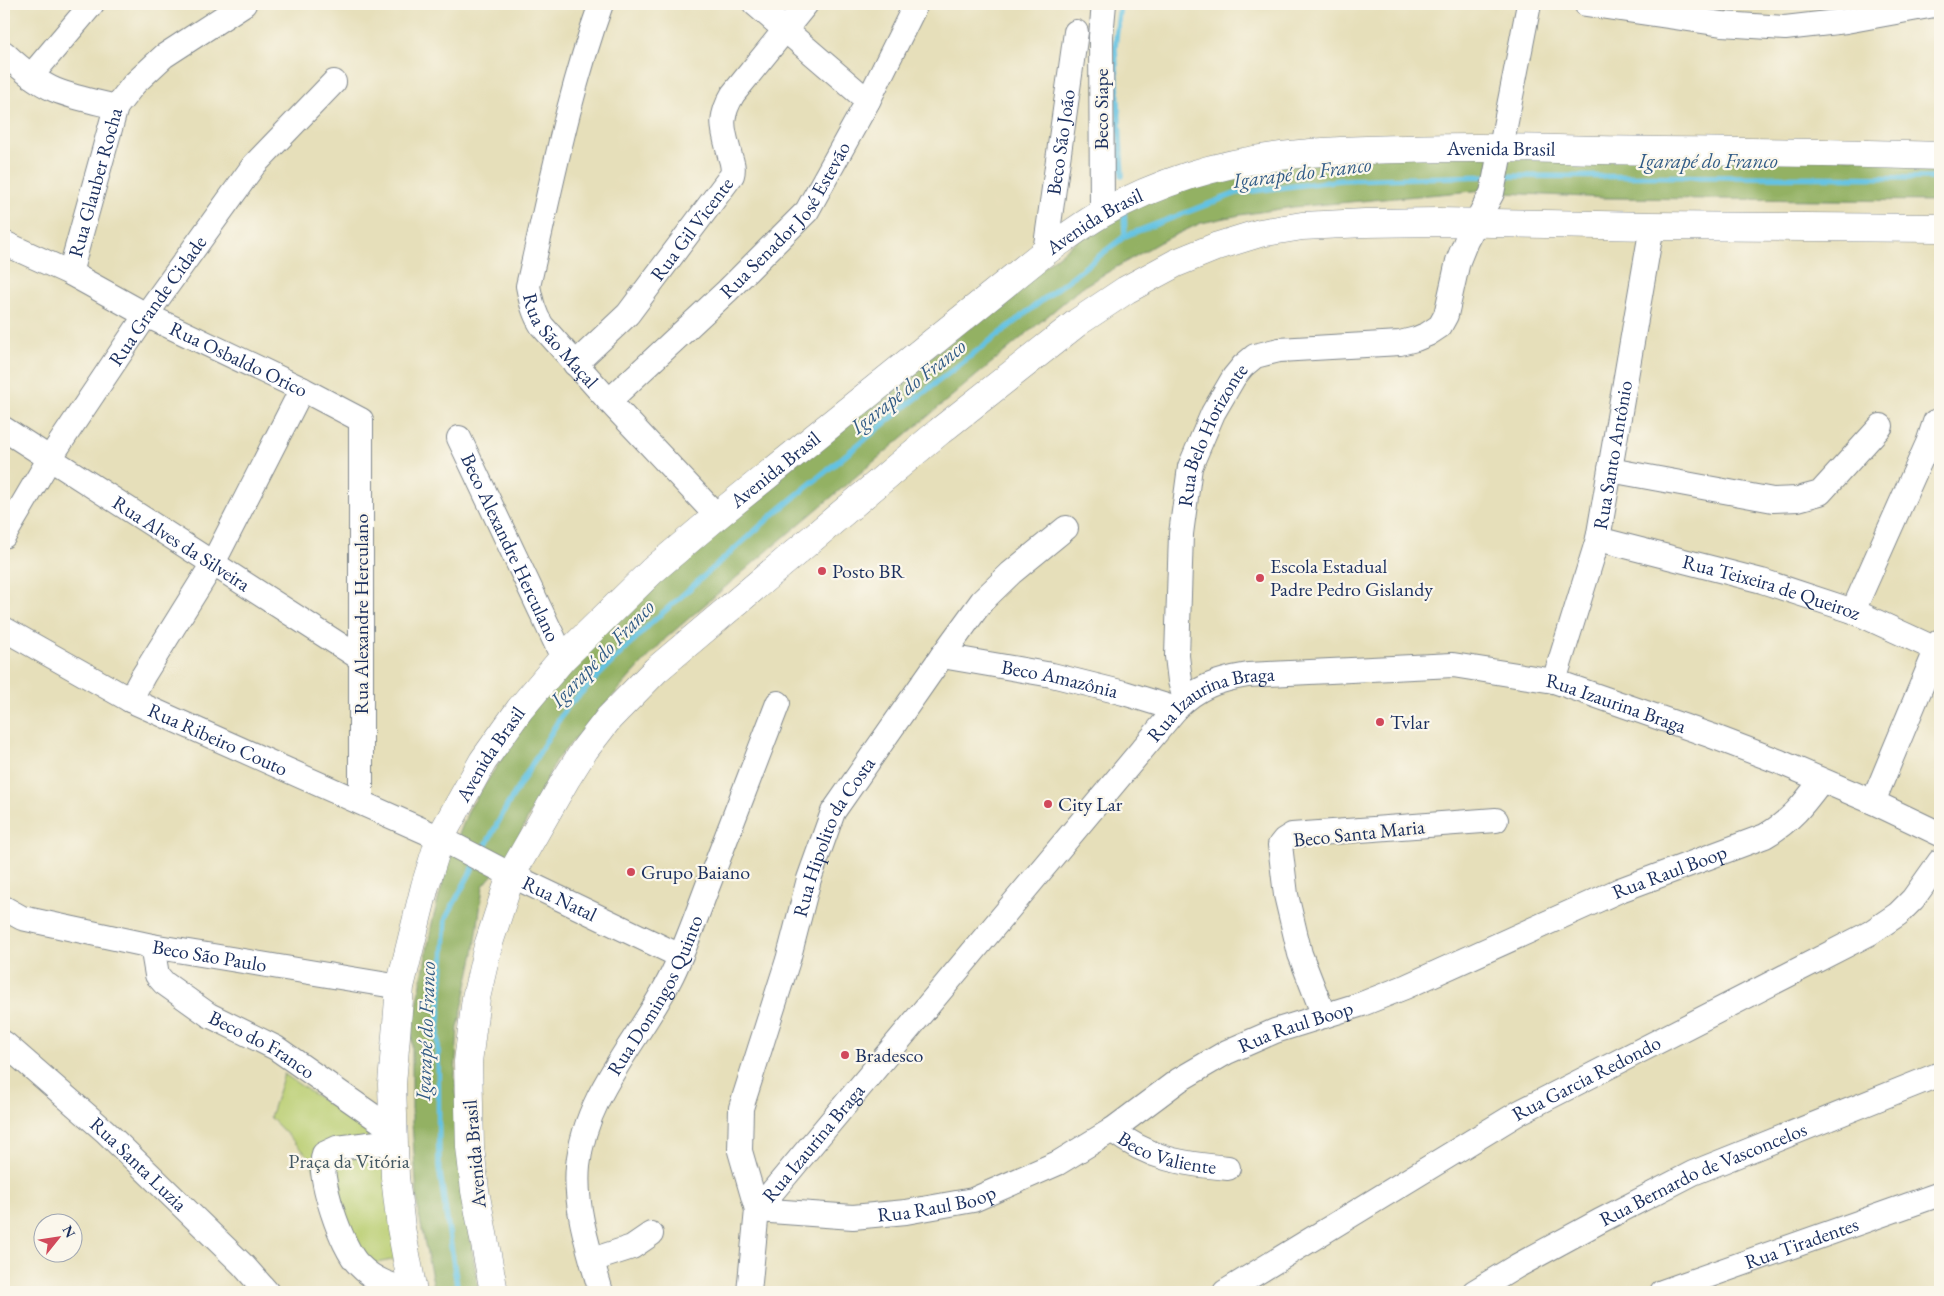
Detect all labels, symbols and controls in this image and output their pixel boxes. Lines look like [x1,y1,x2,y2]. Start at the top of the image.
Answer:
street label: Beco Siape [1088,68,1114,150]
street label: Beco São João [1040,87,1081,197]
street label: Rua Glauber Rocha [62,105,128,260]
street label: Avenida Brasil [1446,135,1556,162]
street label: Rua Senador José Estevão [714,137,856,304]
water label: Igarapé do Franco [1637,147,1778,174]
water label: Igarapé do Franco [1230,150,1373,194]
street label: Rua Gil Vicente [644,172,739,286]
street label: Avenida Brasil [1040,182,1147,261]
street label: Rua Grande Cidade [103,230,212,371]
street label: Rua São Maçal [517,290,604,394]
street label: Rua Osbaldo Orico [166,315,312,403]
water label: Igarapé do Franco [844,332,971,440]
street label: Rua Belo Horizonte [1172,357,1253,508]
street label: Rua Santo Antônio [1587,378,1638,531]
street label: Avenida Brasil [724,425,826,514]
street label: Beco Alexandre Herculano [455,449,566,646]
street label: Rua Alves da Silveira [108,489,255,597]
street label: Rua Alexandre Herculano [348,513,374,714]
street label: Rua Teixeira de Queiroz [1680,548,1865,626]
place label: Escola Estadual Padre Pedro Gislandy [1270,553,1433,602]
place label: Posto BR [832,558,905,584]
marker: Posto BR [816,565,828,577]
marker: Escola Estadual Padre Pedro Gislandy [1254,572,1266,584]
water label: Igarapé do Franco [543,593,660,713]
street label: Beco Amazônia [999,653,1121,704]
street label: Rua Izaurina Braga [1141,661,1275,747]
street label: Rua Izaurina Braga [1544,667,1690,739]
street label: Rua Ribeiro Couto [144,697,292,782]
street label: Avenida Brasil [449,701,531,807]
place label: Tvlar [1390,709,1430,735]
marker: Tvlar [1374,716,1386,728]
street label: Rua Hipolito da Costa [787,751,881,920]
place label: City Lar [1058,791,1123,817]
marker: City Lar [1042,798,1054,810]
street label: Beco Santa Maria [1292,813,1426,853]
street label: Rua Raul Boop [1608,838,1730,905]
place label: Grupo Baiano [641,859,750,885]
marker: Grupo Baiano [625,866,637,878]
street label: Rua Natal [518,869,601,927]
street label: Rua Domingos Quinto [601,911,709,1080]
street label: Beco São Paulo [151,933,269,978]
water label: Igarapé do Franco [409,961,441,1102]
street label: Rua Raul Boop [1234,995,1356,1059]
street label: Beco do Franco [205,1004,320,1085]
street label: Rua Garcia Redondo [1507,1029,1665,1127]
place label: Bradesco [855,1042,924,1068]
marker: Bradesco [839,1049,851,1061]
street label: Rua Izaurina Braga [756,1078,870,1207]
street label: Avenida Brasil [456,1099,492,1210]
street label: Rua Santa Luzia [85,1111,193,1217]
street label: Rua Bernardo de Vasconcelos [1595,1116,1810,1232]
street label: Beco Valiente [1113,1125,1218,1180]
park label: Praça da Vitória [288,1148,410,1174]
street label: Rua Raul Boop [876,1179,1000,1228]
street label: Rua Tiradentes [1741,1211,1862,1275]
north arrow [32,1214,82,1264]
text: N [59,1222,80,1241]

